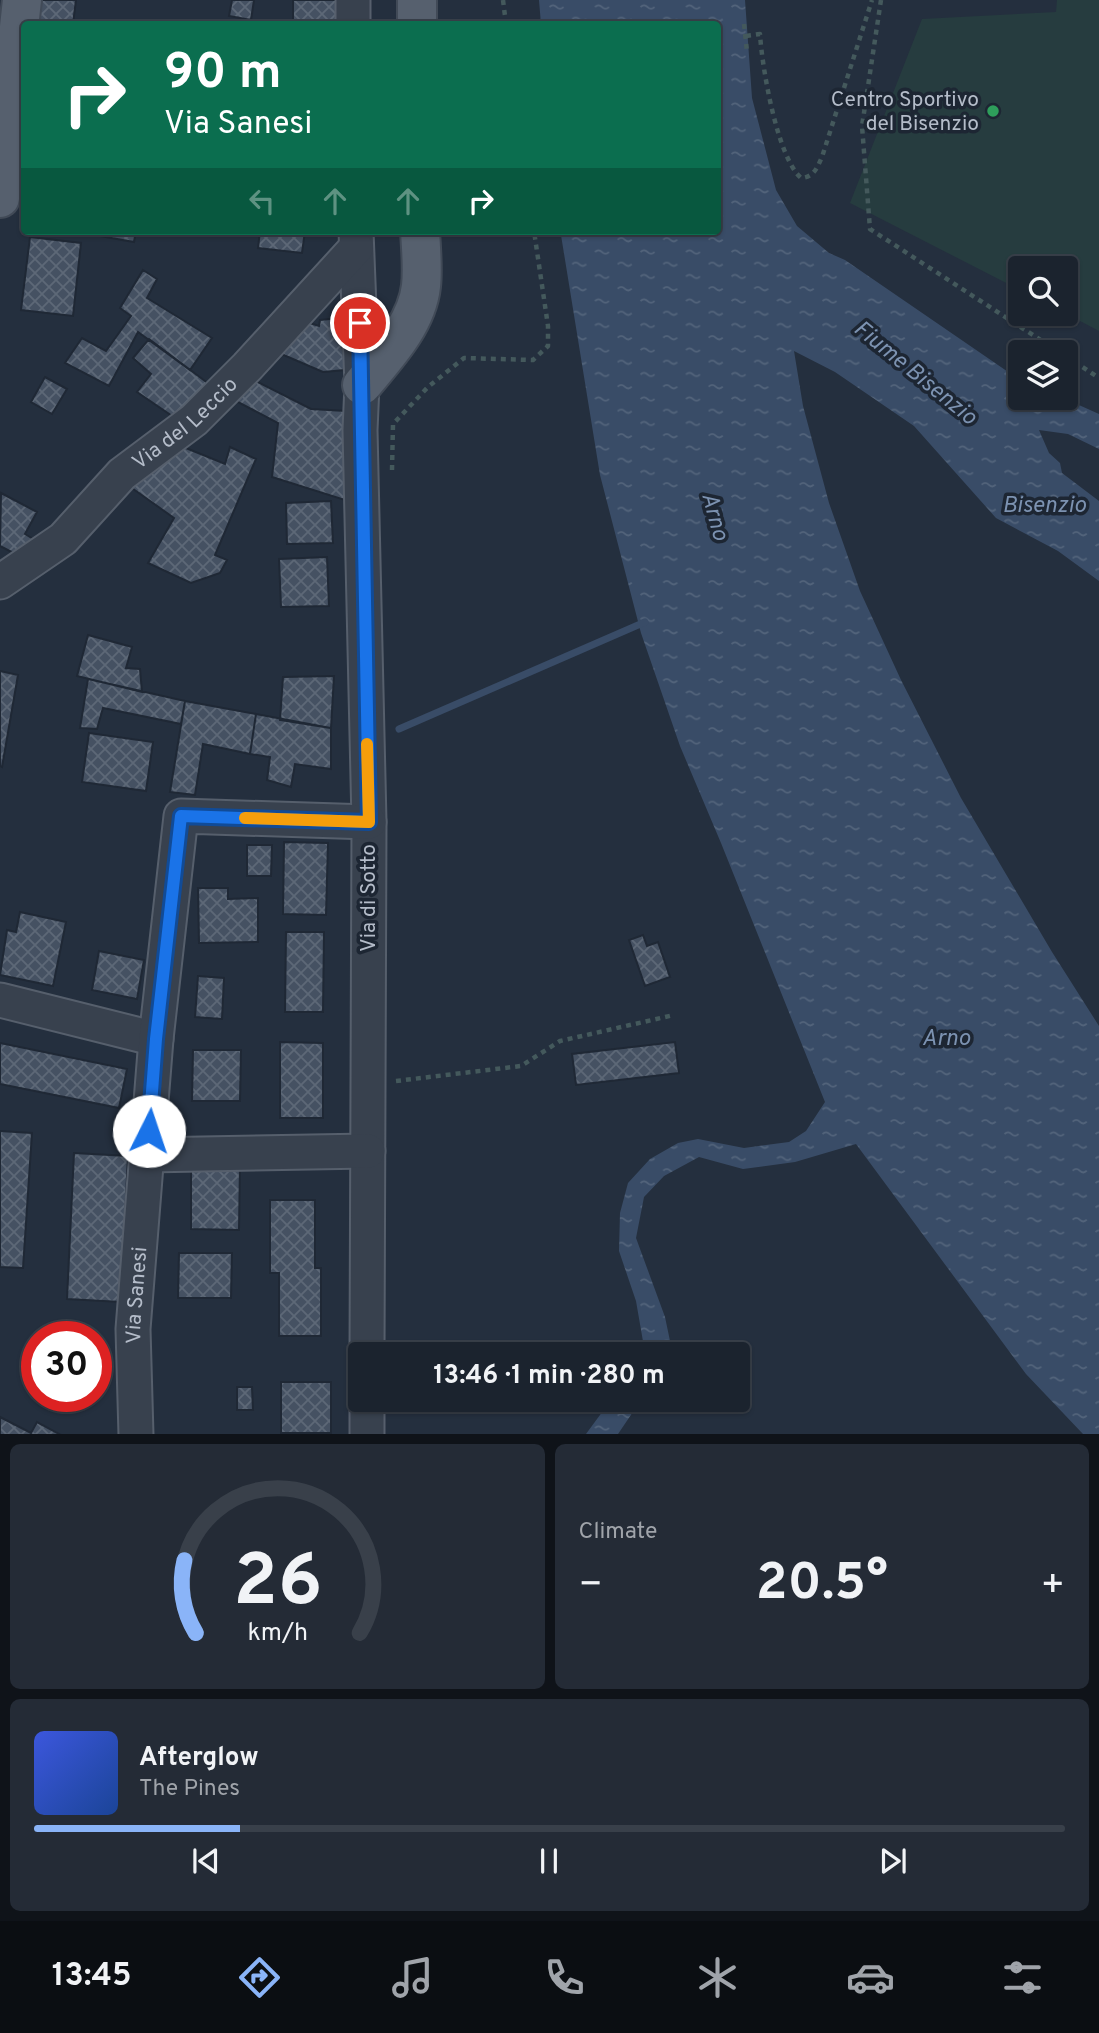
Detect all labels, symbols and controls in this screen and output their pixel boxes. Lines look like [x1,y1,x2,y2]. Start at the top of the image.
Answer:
text: 90 m [164,44,282,106]
icon: right [49,49,140,140]
place label: Centro Sportivo del Bisenzio [831,87,979,138]
marker: Centro Sportivo del Bisenzio [985,103,1001,119]
text: Via Sanesi [164,105,312,145]
icon: left [243,182,281,220]
icon: ahead [316,182,354,220]
icon: ahead [389,182,427,220]
icon: right [462,182,500,220]
map controls [1008,256,1078,410]
button: search [1008,256,1078,326]
pin [330,293,390,353]
icon: arrive [341,304,379,342]
water label: Fiume Bisenzio [847,315,983,433]
button: layers [1008,340,1078,410]
street label: Via del Leccio [127,372,244,477]
water label: Arno [693,490,734,545]
water label: Bisenzio [1002,492,1087,521]
street label: Via di Sotto [356,844,383,952]
water label: Arno [922,1025,971,1054]
position arrow [112,1094,186,1168]
street label: Via Sanesi [121,1246,154,1344]
speed limit sign: 30 [21,1321,112,1412]
text: 13:46 · 1 min · 280 m [433,1360,665,1393]
text: Climate [579,1518,657,1547]
text: 26 [233,1539,322,1631]
text: 20.5° [756,1552,888,1618]
text: − [579,1562,603,1611]
text: + [1040,1562,1065,1611]
text: km/h [247,1617,308,1649]
text: Afterglow [139,1742,259,1775]
text: The Pines [139,1775,240,1804]
icon: previous [187,1842,225,1880]
icon: pause [530,1842,568,1880]
icon: next [874,1842,912,1880]
icon: directions [235,1953,284,2002]
icon: music [388,1953,437,2002]
icon: phone [540,1953,589,2002]
icon: climate [693,1953,742,2002]
icon: car [846,1953,895,2002]
icon: filters [998,1953,1047,2002]
text: 13:45 [52,1957,132,1997]

